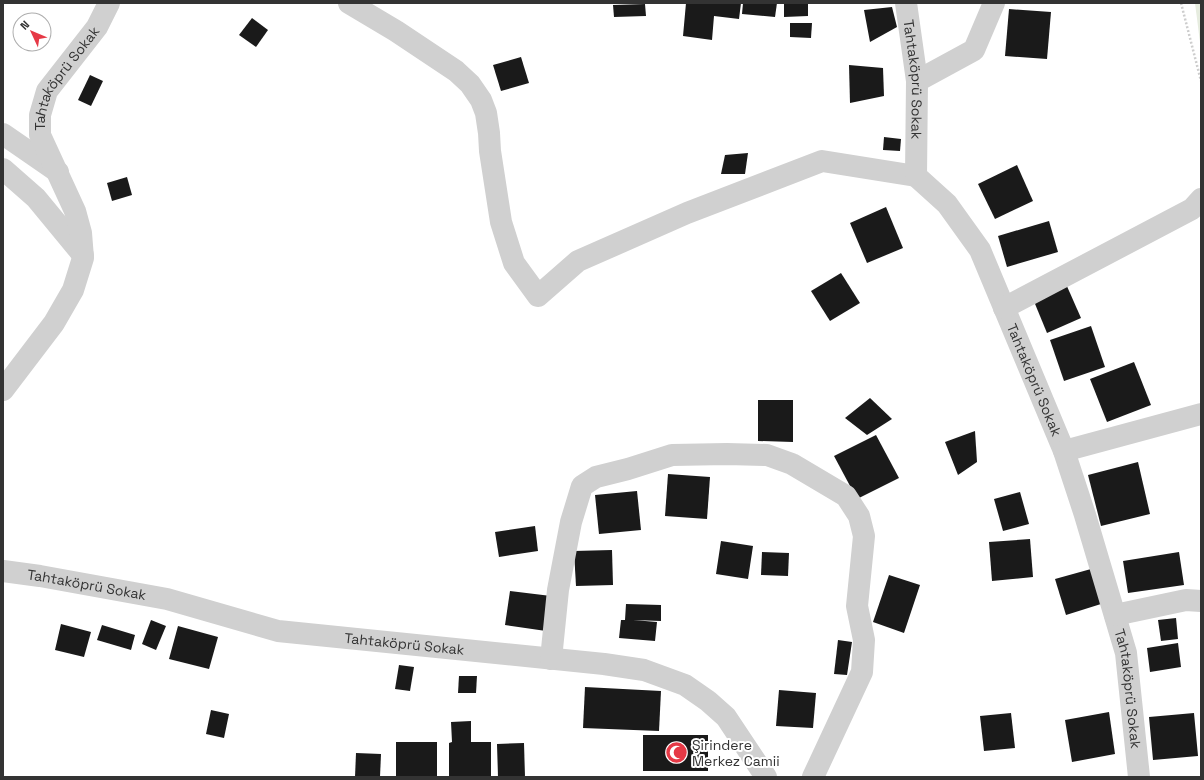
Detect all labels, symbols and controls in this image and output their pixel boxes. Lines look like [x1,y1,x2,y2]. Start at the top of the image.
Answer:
north arrow [12,12,52,52]
text: N [17,18,32,33]
street label: Tahtaköprü Sokak [899,18,926,140]
street label: Tahtaköprü Sokak [31,22,104,131]
street label: Tahtaköprü Sokak [1003,321,1066,439]
street label: Tahtaköprü Sokak [26,565,148,604]
street label: Tahtaköprü Sokak [1110,627,1145,750]
street label: Tahtaköprü Sokak [344,629,466,659]
place label: Şirindere Merkez Camii [692,736,780,770]
mosque icon: Şirindere Merkez Camii [663,740,689,766]

